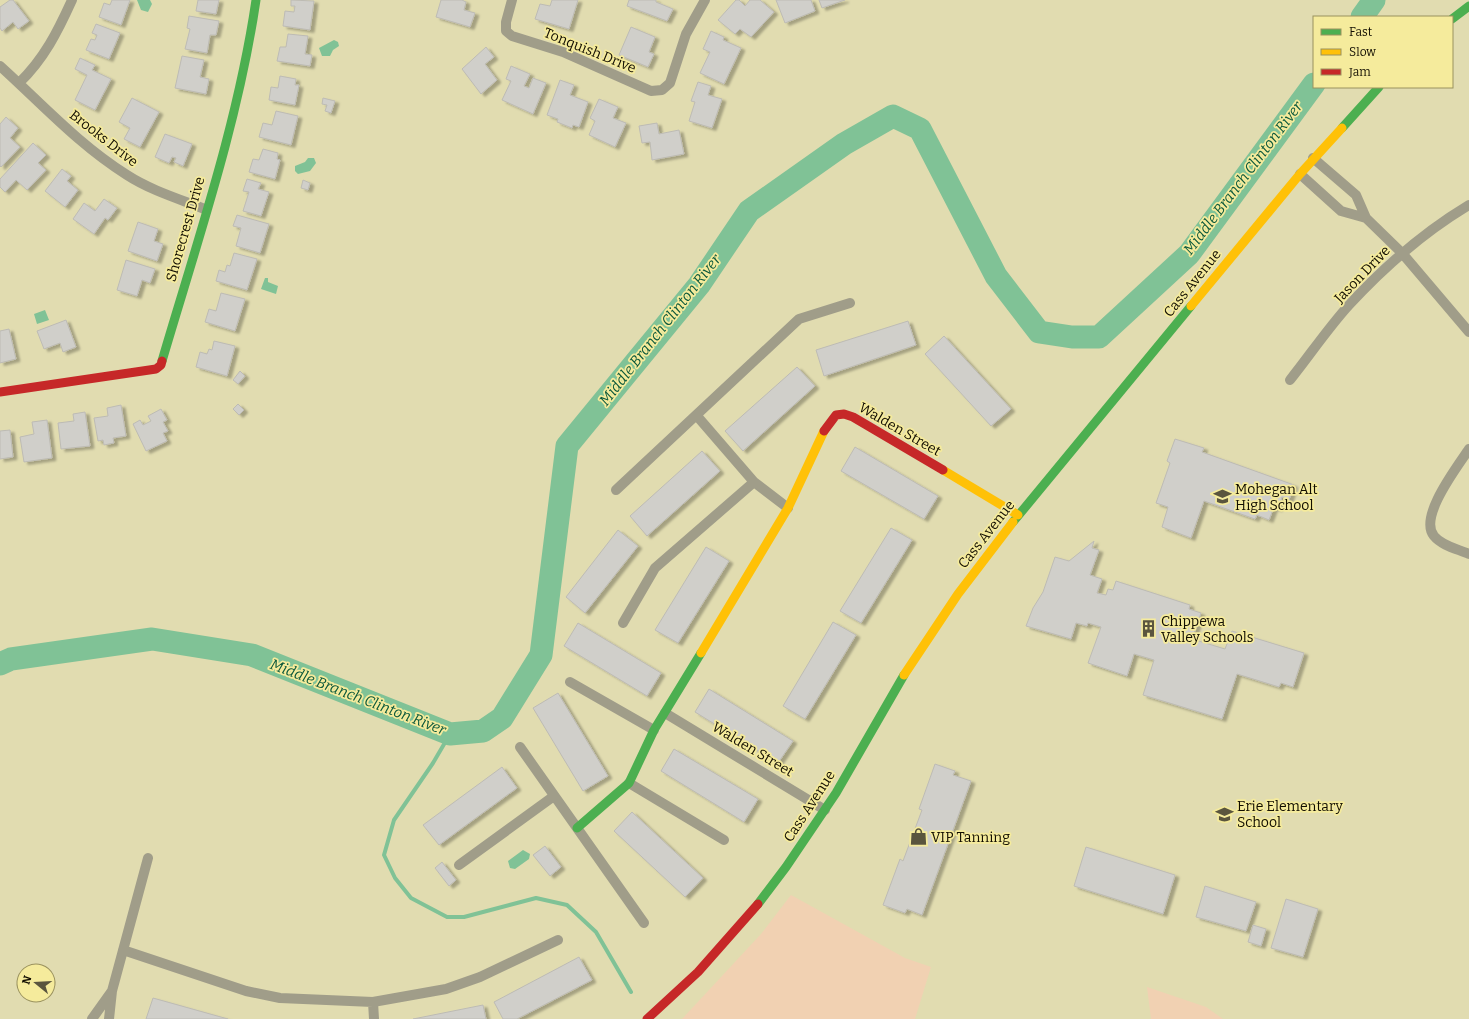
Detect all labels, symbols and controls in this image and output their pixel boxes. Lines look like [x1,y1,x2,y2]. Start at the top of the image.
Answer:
legend [1313,16,1453,88]
street label: Tonquish Drive [541,24,638,77]
text: Fast [1349,25,1373,39]
text: Slow [1349,45,1376,59]
text: Jam [1348,65,1371,79]
water label: Middle Branch Clinton River [1180,97,1307,258]
street label: Brooks Drive [66,106,141,170]
street label: Shorecrest Drive [162,175,209,284]
street label: Jason Drive [1330,242,1394,307]
street label: Cass Avenue [1160,246,1225,320]
water label: Middle Branch Clinton River [595,250,725,409]
street label: Walden Street [856,399,944,460]
place label: Mohegan Alt High School [1235,481,1317,514]
school or university icon: Mohegan Alt High School [1212,487,1232,507]
street label: Cass Avenue [955,497,1018,572]
place label: Chippewa Valley Schools [1161,613,1253,646]
building icon: Chippewa Valley Schools [1138,619,1158,639]
water label: Middle Branch Clinton River [268,655,449,739]
street label: Walden Street [709,718,797,780]
street label: Cass Avenue [780,767,839,845]
place label: Erie Elementary School [1237,798,1343,831]
school or university icon: Erie Elementary School [1214,804,1234,824]
shop icon: VIP Tanning [908,827,928,847]
place label: VIP Tanning [931,829,1010,846]
north arrow [16,963,56,1003]
text: N [19,974,35,986]

